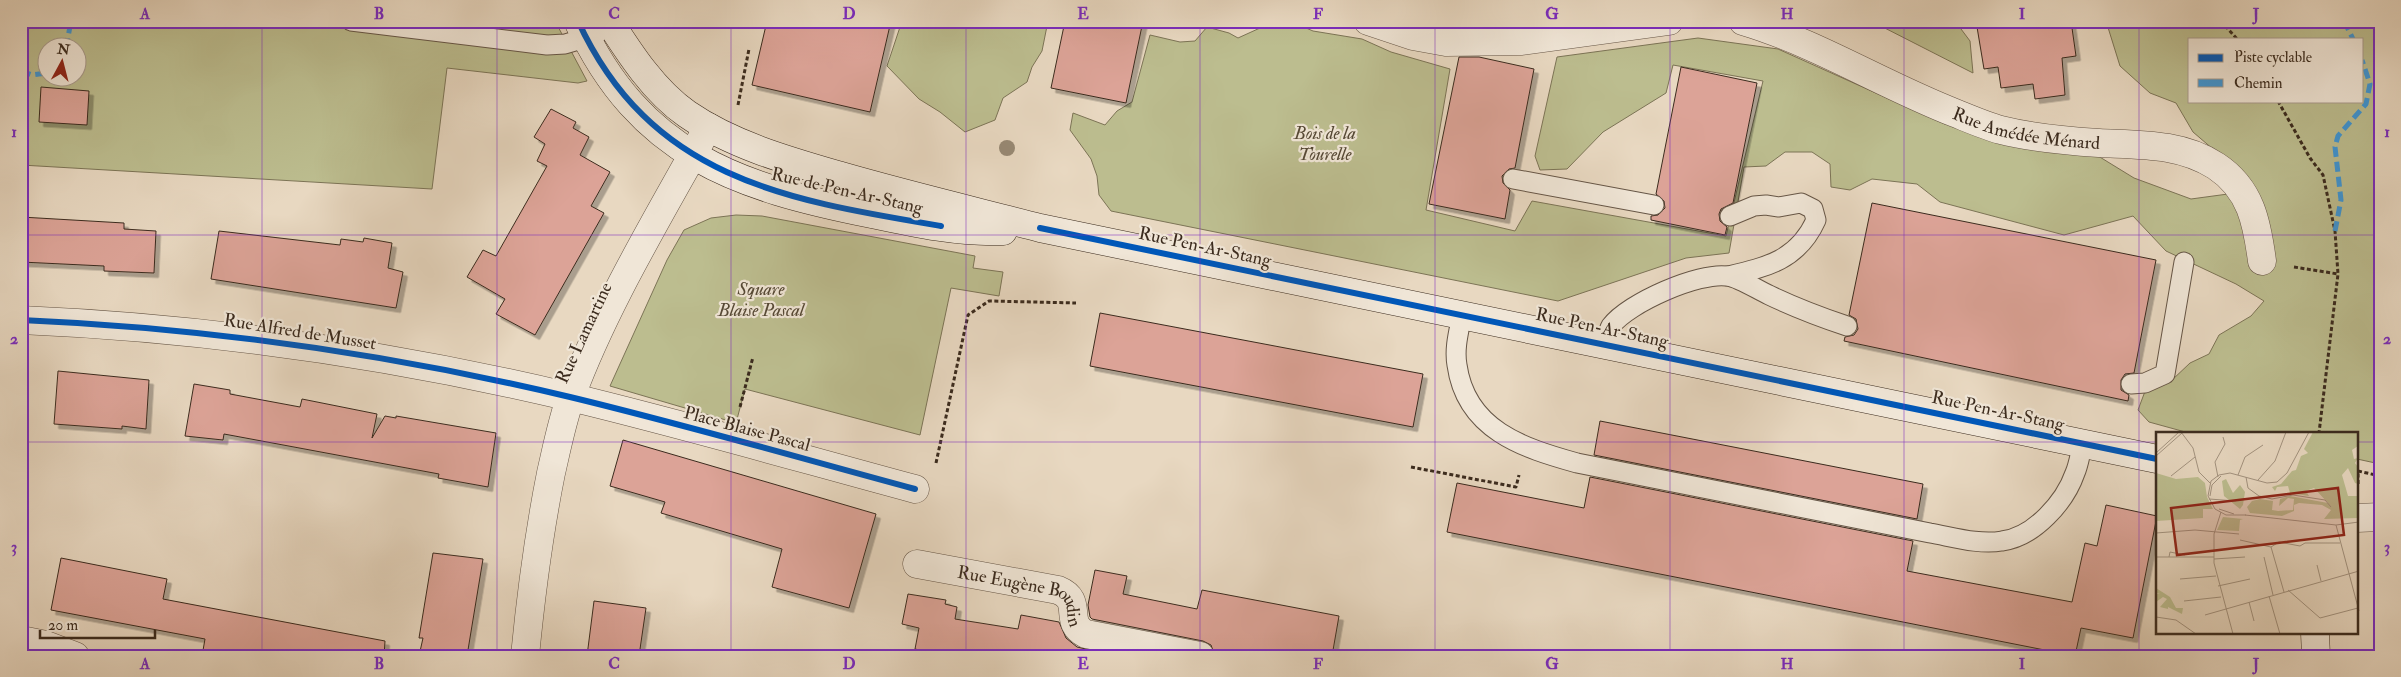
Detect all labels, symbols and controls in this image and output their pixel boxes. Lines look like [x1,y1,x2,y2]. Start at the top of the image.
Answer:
text: A [139,4,151,24]
text: B [374,4,384,24]
text: C [608,4,620,24]
text: D [842,4,856,24]
text: E [1077,4,1089,24]
text: F [1313,4,1323,24]
text: G [1545,4,1559,24]
text: H [1780,4,1794,24]
text: I [2019,4,2026,24]
text: J [2252,4,2260,25]
north arrow [38,38,88,88]
legend [2188,38,2364,102]
text: N [55,40,71,59]
text: Piste cyclable [2234,48,2312,67]
text: Chemin [2234,74,2283,93]
street label: Rue Amédée Ménard [1949,102,2101,155]
text: 1 [11,122,17,142]
park label: Bois de la Tourelle [1293,122,1356,166]
text: 1 [2384,122,2390,142]
street label: Rue de Pen-Ar-Stang [769,162,926,220]
street label: Rue Pen-Ar-Stang [1137,222,1274,273]
street label: Rue Lamartine [550,278,618,387]
park label: Square Blaise Pascal [717,278,806,322]
street label: Rue Pen-Ar-Stang [1534,303,1671,354]
street label: Rue Alfred de Musset [222,309,378,355]
text: 2 [10,329,18,349]
text: 2 [2383,329,2391,349]
street label: Rue Pen-Ar-Stang [1930,386,2067,437]
street label: Place Blaise Pascal [681,401,813,457]
inset map [2156,432,2358,634]
text: 3 [11,537,17,557]
text: 3 [2384,537,2390,557]
street label: Rue Eugène Boudin [956,560,1087,630]
scale bar [40,607,155,639]
text: 20 m [48,616,78,635]
text: A [139,654,151,674]
text: B [374,654,384,674]
text: C [608,654,620,674]
text: D [842,654,856,674]
text: E [1077,654,1089,674]
text: F [1313,654,1323,674]
text: G [1545,654,1559,674]
text: H [1780,654,1794,674]
text: I [2019,654,2026,674]
text: J [2252,654,2260,675]

